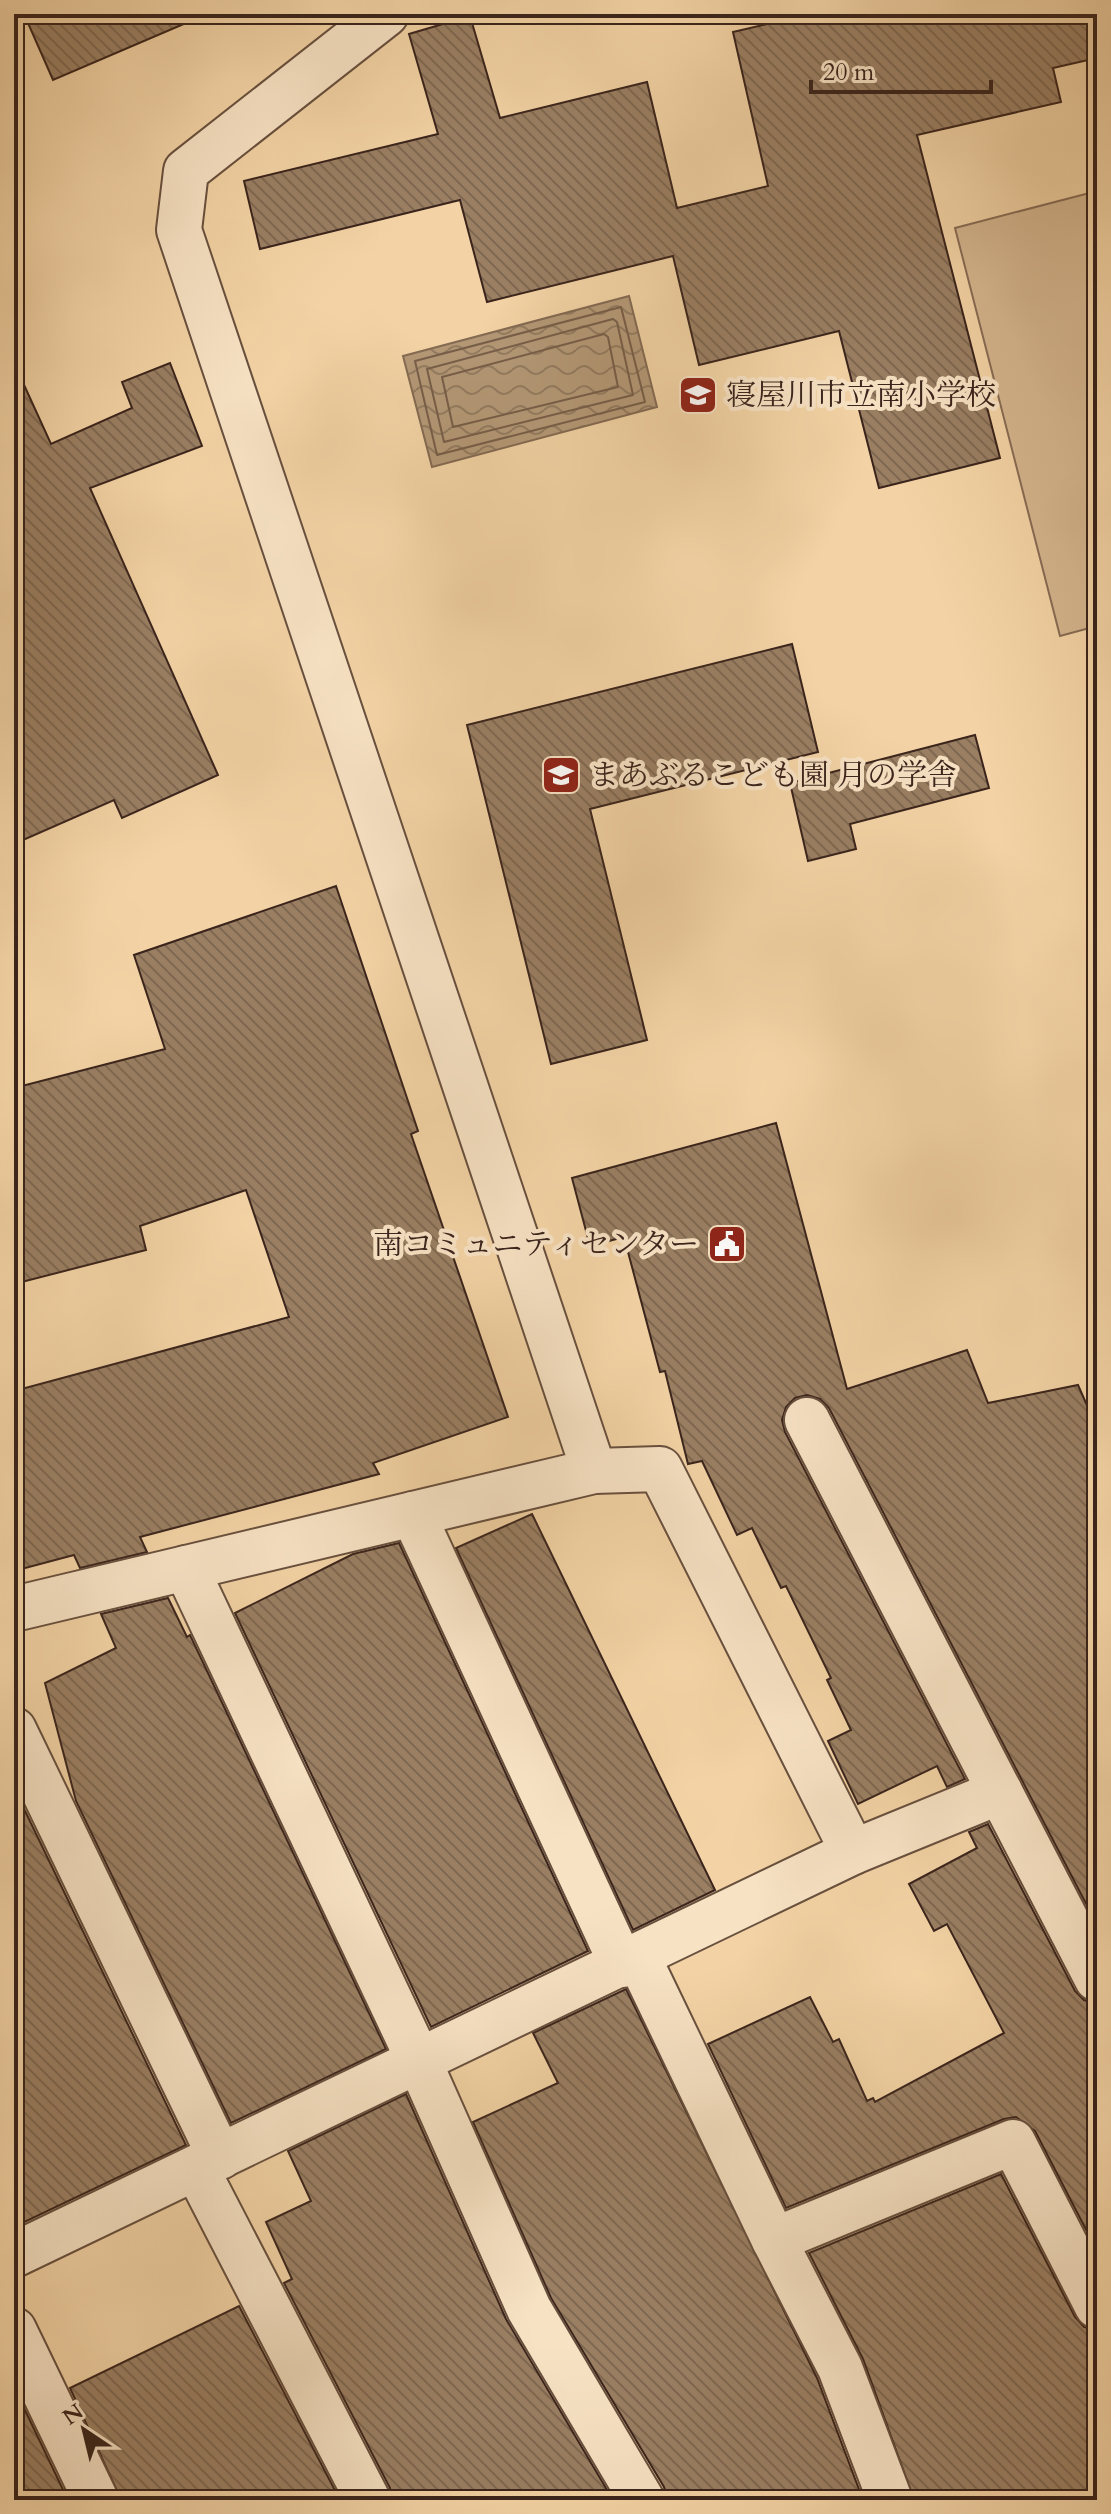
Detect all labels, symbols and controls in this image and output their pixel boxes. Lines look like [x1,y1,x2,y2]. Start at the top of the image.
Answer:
scale bar [811,44,991,94]
text: 20 m [823,56,875,89]
school or university icon: 寝屋川市立南小学校 [677,374,719,416]
place label: 寝屋川市立南小学校 [726,375,996,416]
school or university icon: まあぶるこども園 月の学舎 [540,754,582,796]
place label: まあぶるこども園 月の学舎 [589,755,957,796]
public building icon: 南コミュニティセンター [706,1223,748,1265]
place label: 南コミュニティセンター [373,1224,699,1265]
north arrow [44,2390,124,2470]
text: N [57,2397,90,2432]

